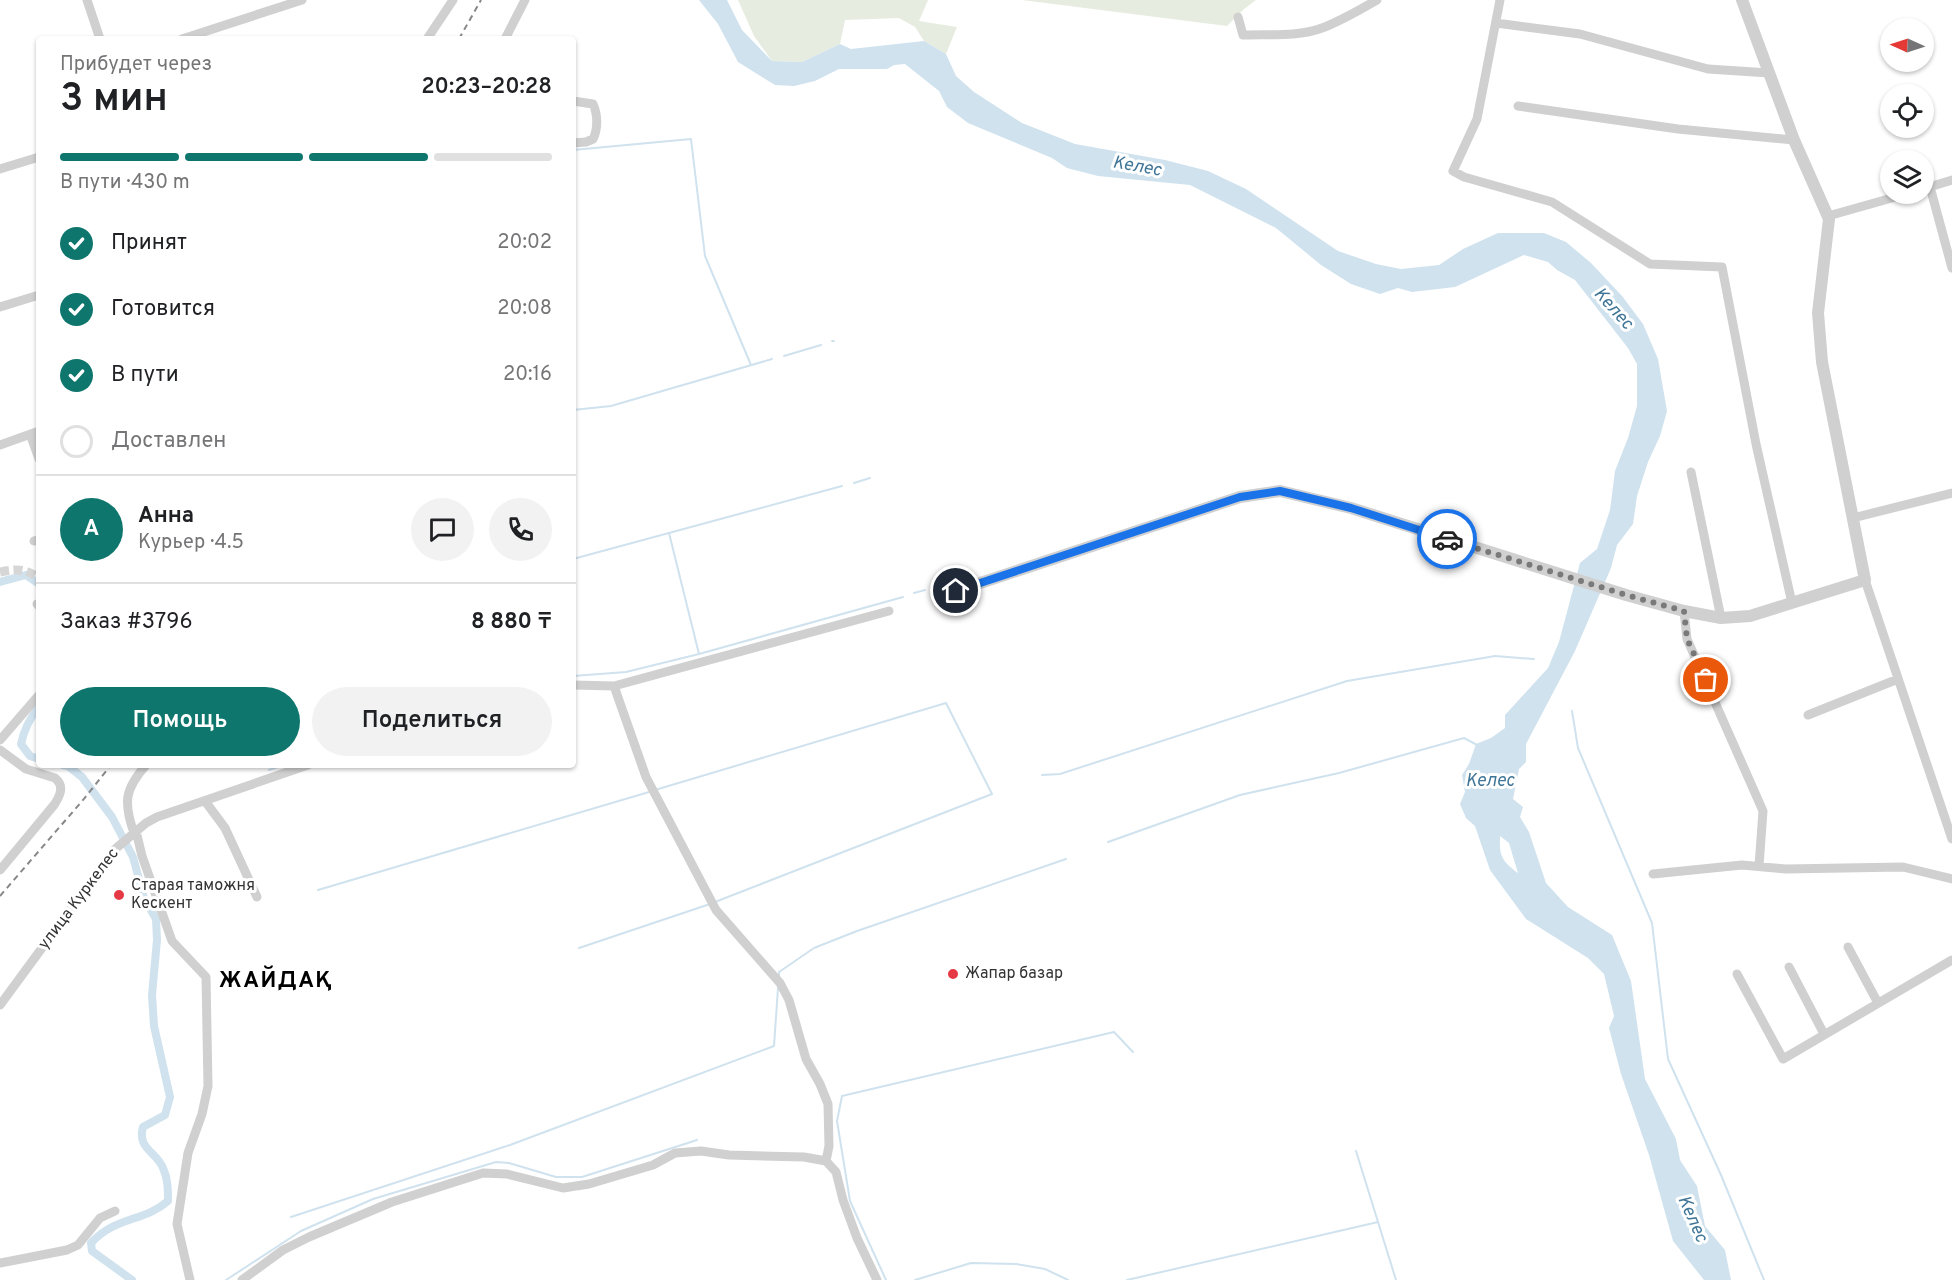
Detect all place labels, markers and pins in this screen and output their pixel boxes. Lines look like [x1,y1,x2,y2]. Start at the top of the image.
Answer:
pin [930,565,981,616]
pin [1680,654,1731,705]
place label: Старая таможня Кескент [131,876,255,914]
marker: Старая таможня Кескент [112,888,126,902]
place label: Жапар базар [965,964,1063,984]
marker: Жапар базар [946,967,960,981]

